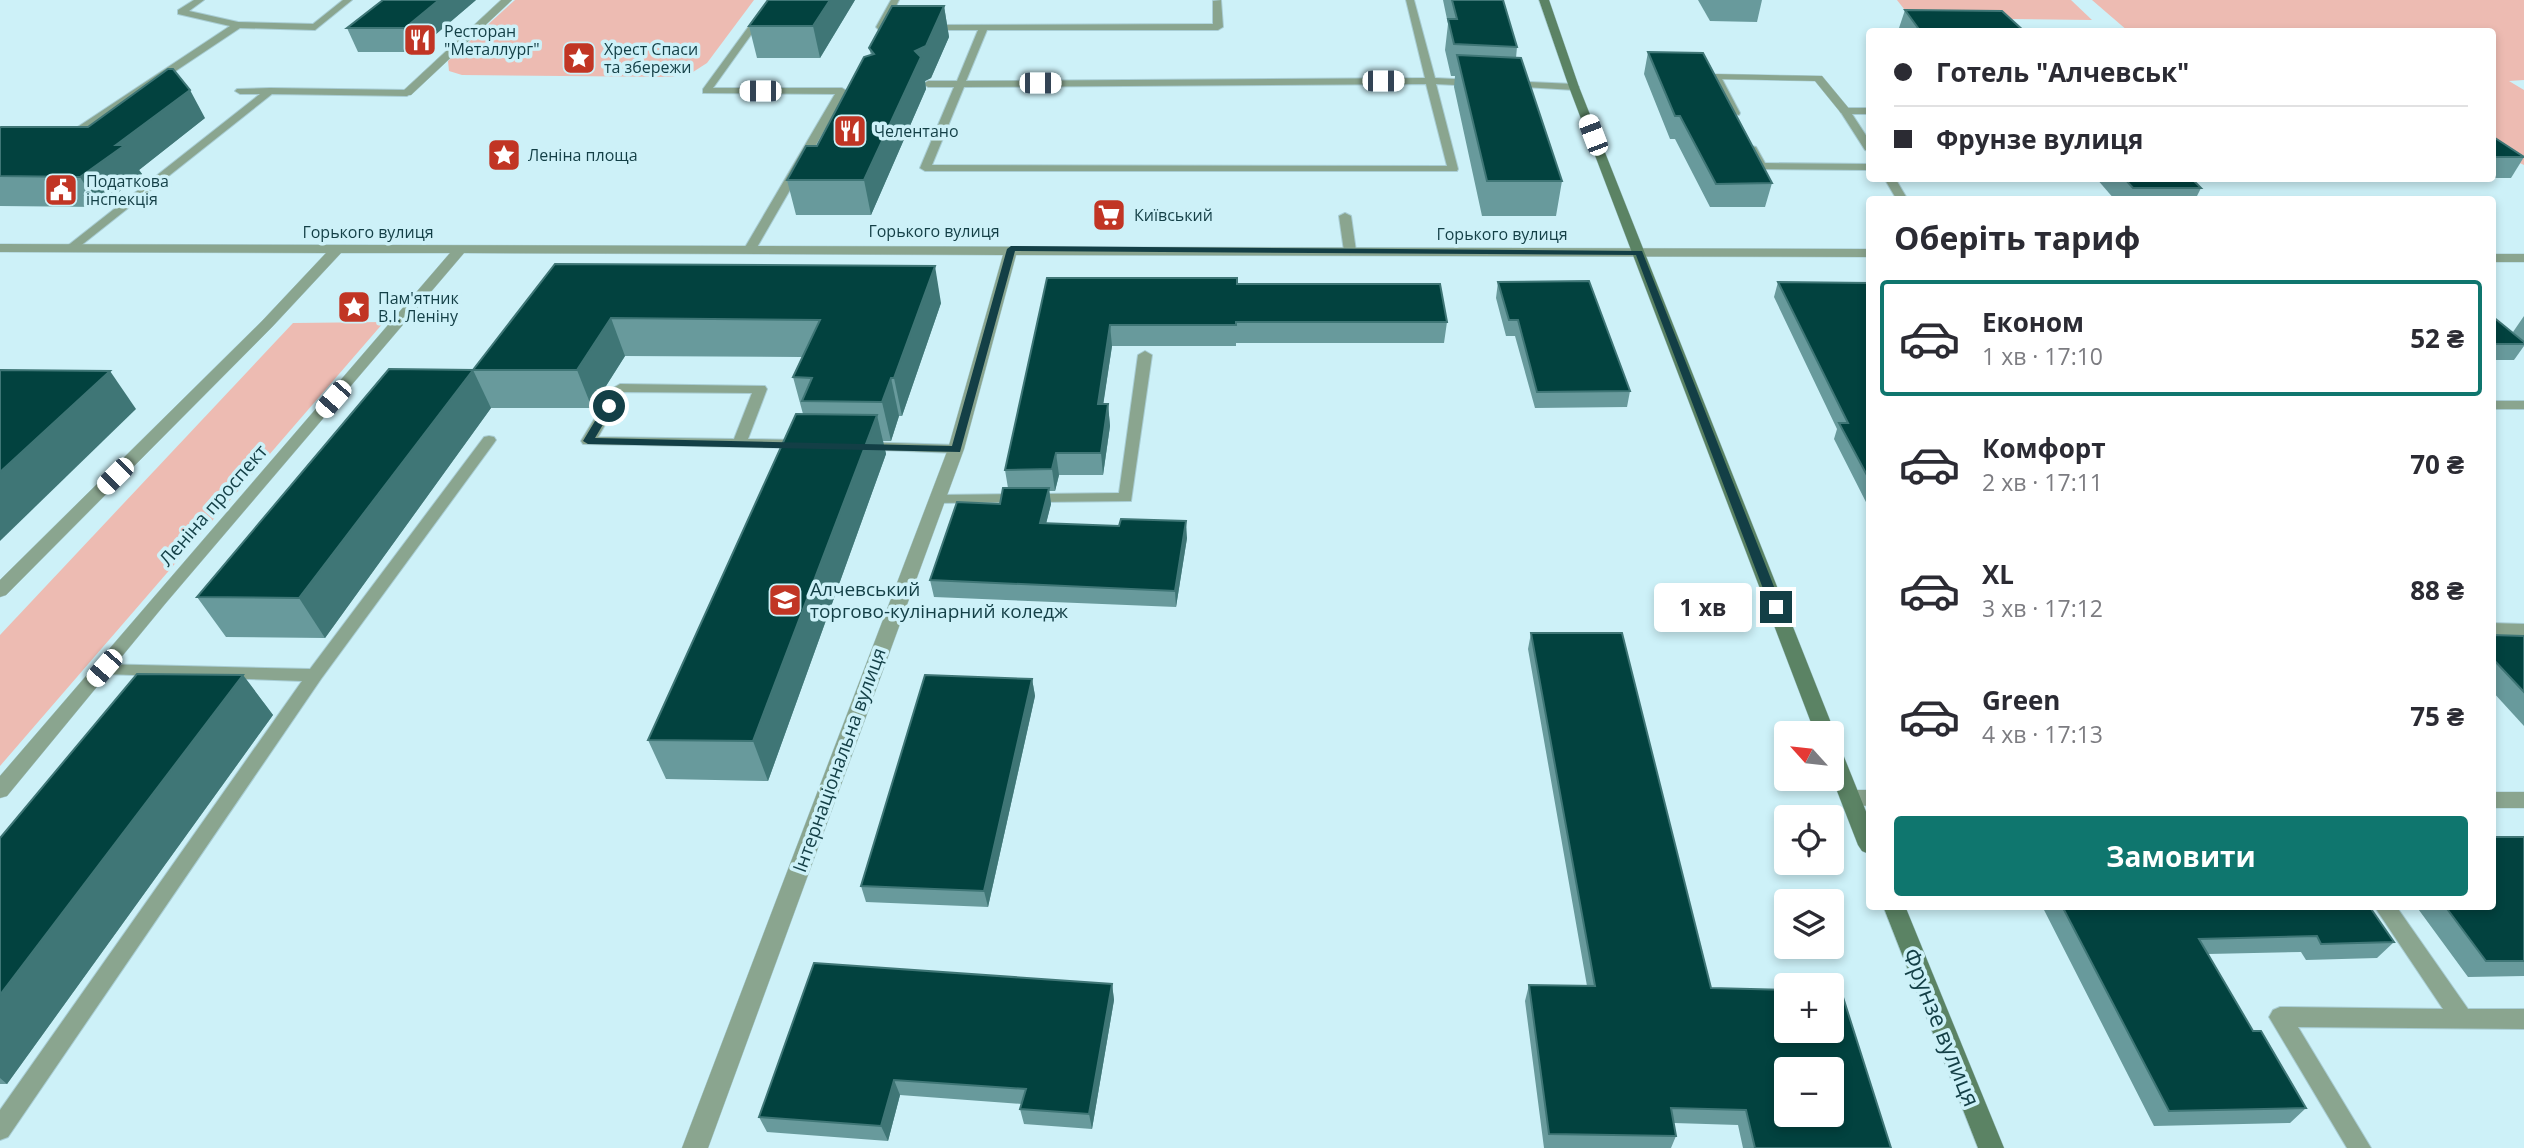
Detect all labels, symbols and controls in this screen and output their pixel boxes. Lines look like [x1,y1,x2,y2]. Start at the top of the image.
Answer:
place label: Ресторан "Металлург" [444,20,540,60]
restaurant icon: Ресторан "Металлург" [401,21,439,59]
place label: Хрест Спаси та збережи [604,38,698,78]
place icon: Хрест Спаси та збережи [560,39,598,77]
text: Готель "Алчевськ" [1936,54,2189,90]
car [1363,71,1405,92]
car [1020,73,1062,94]
car [740,81,782,102]
restaurant icon: Челентано [831,112,869,150]
car [1576,112,1611,158]
place label: Челентано [874,120,959,142]
text: Фрунзе вулиця [1936,121,2143,157]
place icon: Леніна площа [485,136,523,174]
place label: Леніна площа [528,144,638,166]
place label: Податкова інспекція [86,170,169,210]
public building icon: Податкова інспекція [42,171,80,209]
supermarket icon: Київський [1090,196,1128,234]
place label: Київський [1134,204,1213,226]
text: Оберіть тариф [1894,216,2140,259]
street label: Горького вулиця [868,220,1000,242]
street label: Горького вулиця [302,221,434,243]
street label: Горького вулиця [1436,223,1568,245]
place label: Пам'ятник В.I. Ленiну [378,287,459,327]
place icon: Пам'ятник В.I. Ленiну [335,288,373,326]
text: Економ [1982,304,2084,340]
icon: car [1898,307,1961,370]
text: 52 ₴ [2410,320,2464,356]
text: 1 хв · 17:10 [1982,340,2103,372]
car [312,376,355,422]
route start [593,390,625,422]
text: Комфорт [1982,430,2106,466]
icon: car [1898,433,1961,496]
street label: Леніна проспект [153,439,273,571]
text: 70 ₴ [2410,446,2464,482]
car [93,454,138,498]
text: 2 хв · 17:11 [1982,466,2103,498]
text: XL [1982,556,2014,592]
icon: car [1898,559,1961,622]
text: 88 ₴ [2410,572,2464,608]
place label: Алчевський торгово-кулінарний коледж [810,576,1068,624]
school or university icon: Алчевський торгово-кулінарний коледж [766,581,804,619]
callout: 1 хв [1654,582,1752,632]
text: 1 хв [1680,591,1726,623]
route end [1760,591,1792,623]
text: 3 хв · 17:12 [1982,592,2103,624]
street label: Інтернаціональна вулиця [786,644,892,876]
car [83,645,126,691]
text: Green [1982,682,2060,718]
icon: car [1898,685,1961,748]
text: 75 ₴ [2410,698,2464,734]
text: 4 хв · 17:13 [1982,718,2103,750]
north arrow [1774,721,1844,791]
map controls [1774,721,1844,1127]
button: locate [1774,805,1844,875]
button: Замовити [1894,816,2468,896]
button: layers [1774,889,1844,959]
street label: Фрунзе вулиця [1896,943,1988,1111]
button: + [1774,973,1844,1043]
button: − [1774,1057,1844,1127]

